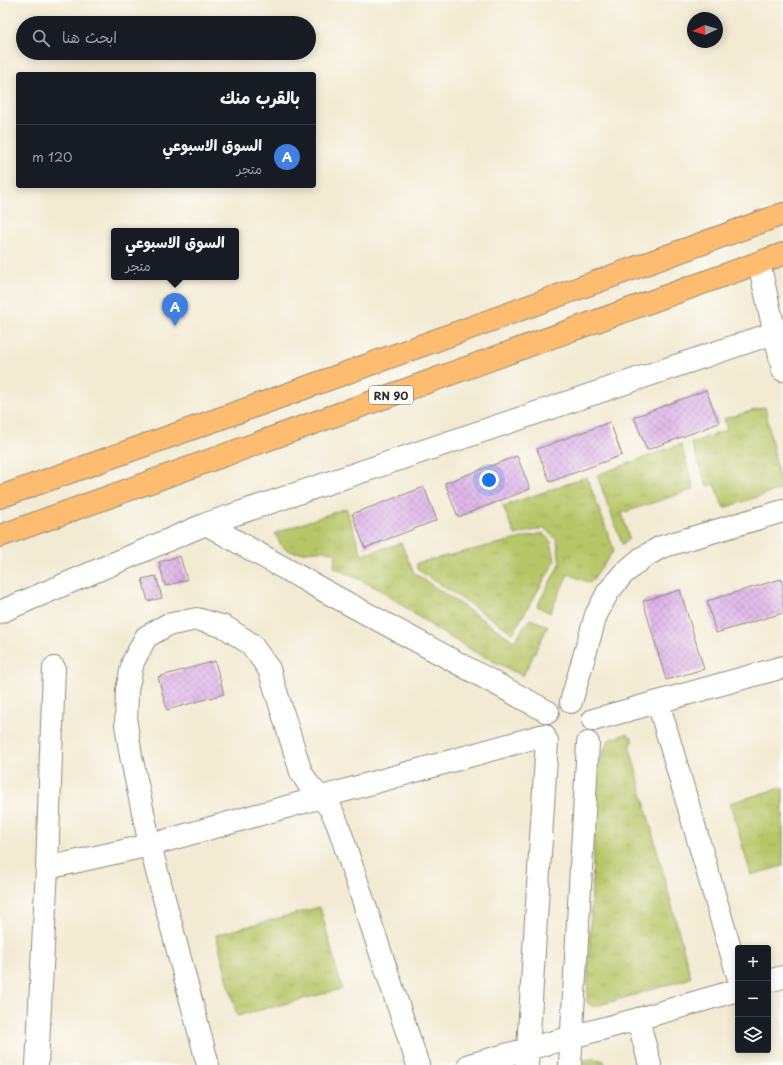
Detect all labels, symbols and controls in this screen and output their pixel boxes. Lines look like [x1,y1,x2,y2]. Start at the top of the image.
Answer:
north arrow [687,12,723,48]
search box [16,16,316,60]
text: ابحث هنا [62,25,117,48]
icon: search [30,27,52,49]
text: بالقرب منك [220,84,300,110]
text: السوق الاسبوعي [163,133,262,156]
text: 120 m [32,147,73,166]
text: A [282,147,292,166]
text: متجر [237,159,262,178]
popup [111,228,239,280]
text: السوق الاسبوعي [125,230,225,253]
text: متجر [125,256,151,275]
pin: A [162,293,188,326]
road number: RN 90 [369,386,413,404]
your location [479,470,499,490]
map controls [735,945,771,1053]
button: + [735,945,771,981]
button: − [735,981,771,1017]
button: layers [735,1017,771,1053]

